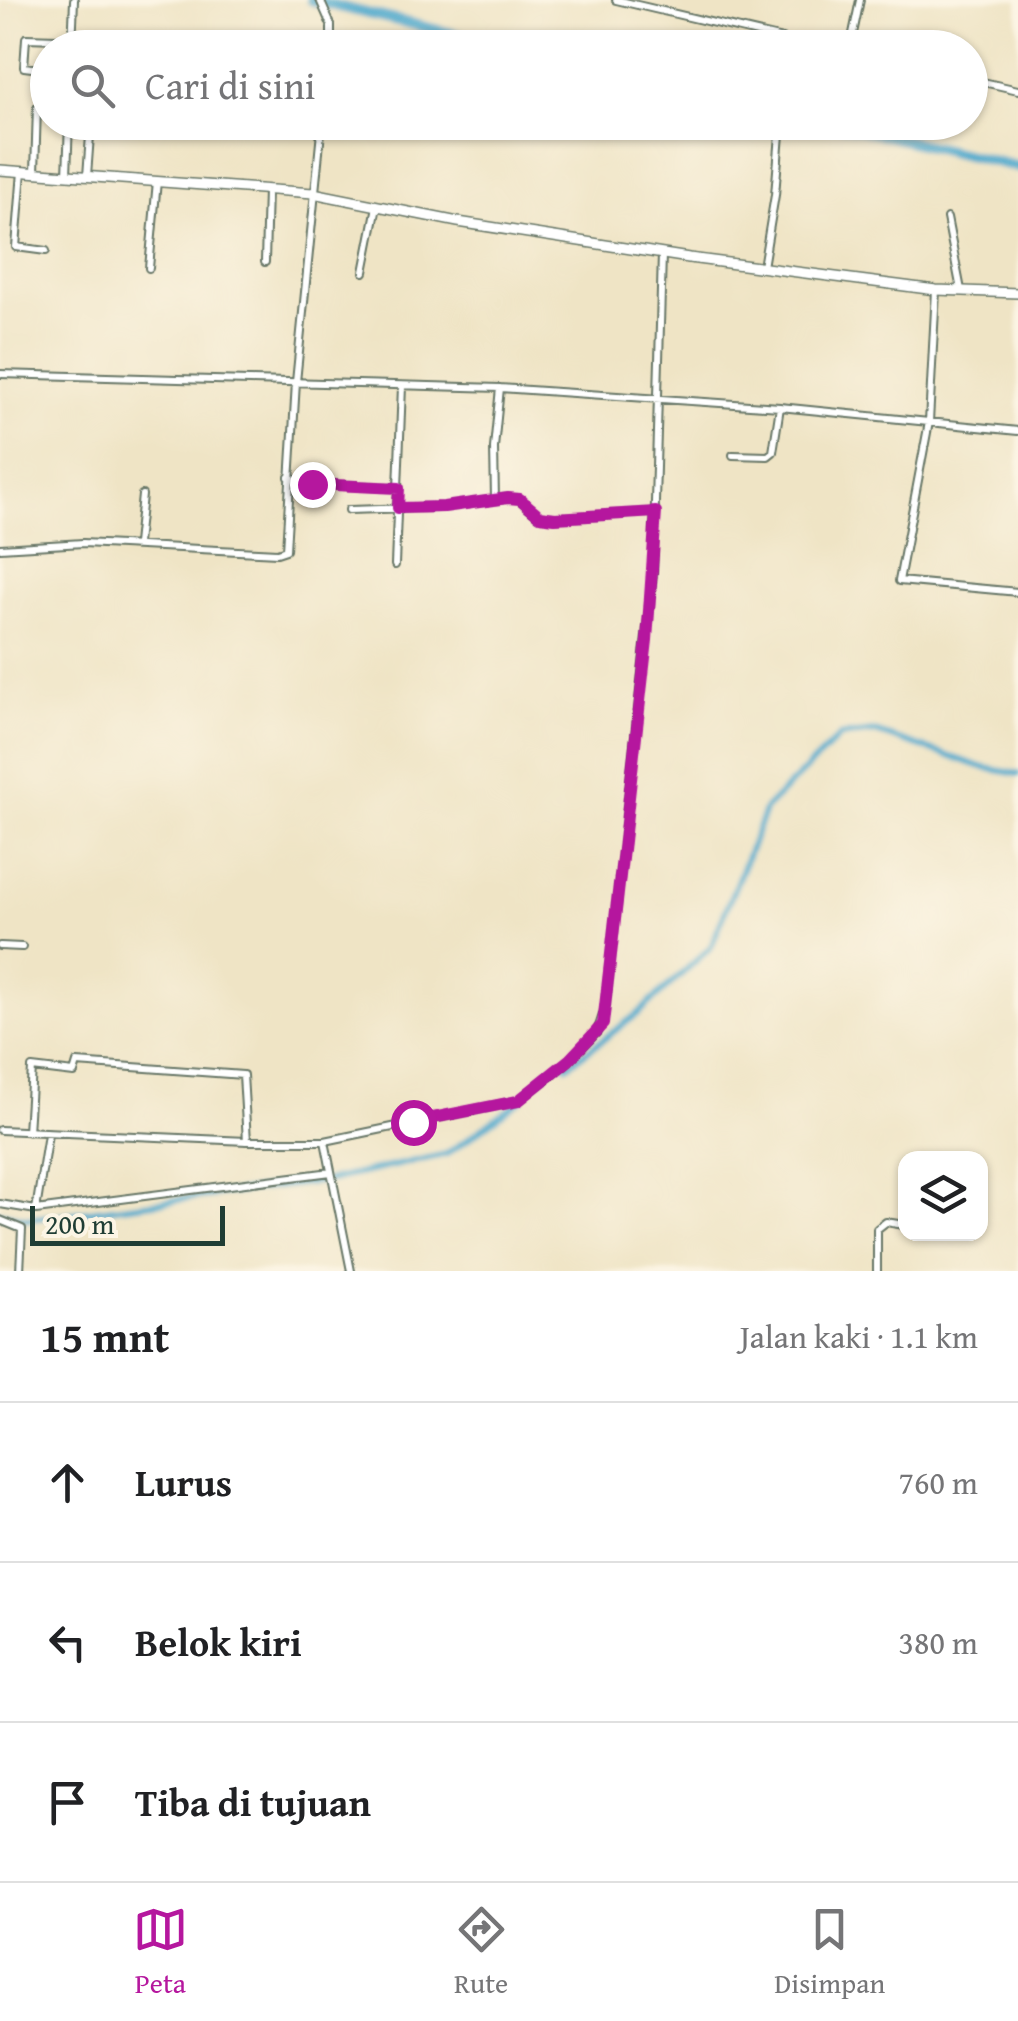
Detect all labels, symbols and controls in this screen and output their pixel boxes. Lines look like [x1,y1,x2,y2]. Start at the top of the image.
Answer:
search box [30,30,988,140]
text: Cari di sini [145,57,315,113]
icon: search [65,58,120,113]
route end [290,462,336,508]
route start [391,1100,437,1146]
map controls [898,1151,988,1241]
button: layers [898,1151,988,1241]
scale bar [30,1201,225,1246]
text: 200 m [45,1203,114,1244]
text: 15 mnt [40,1306,169,1367]
text: Jalan kaki · 1.1 km [740,1313,978,1360]
text: Lurus [135,1454,232,1510]
icon: ahead [40,1455,95,1510]
text: 760 m [899,1459,978,1506]
text: Belok kiri [135,1614,302,1670]
icon: left [40,1615,95,1670]
text: 380 m [899,1619,978,1666]
text: Tiba di tujuan [135,1774,371,1830]
icon: arrive [40,1775,95,1830]
tab: Peta [133,1902,188,2003]
tab: Rute [454,1902,509,2003]
tab: Disimpan [774,1902,885,2003]

